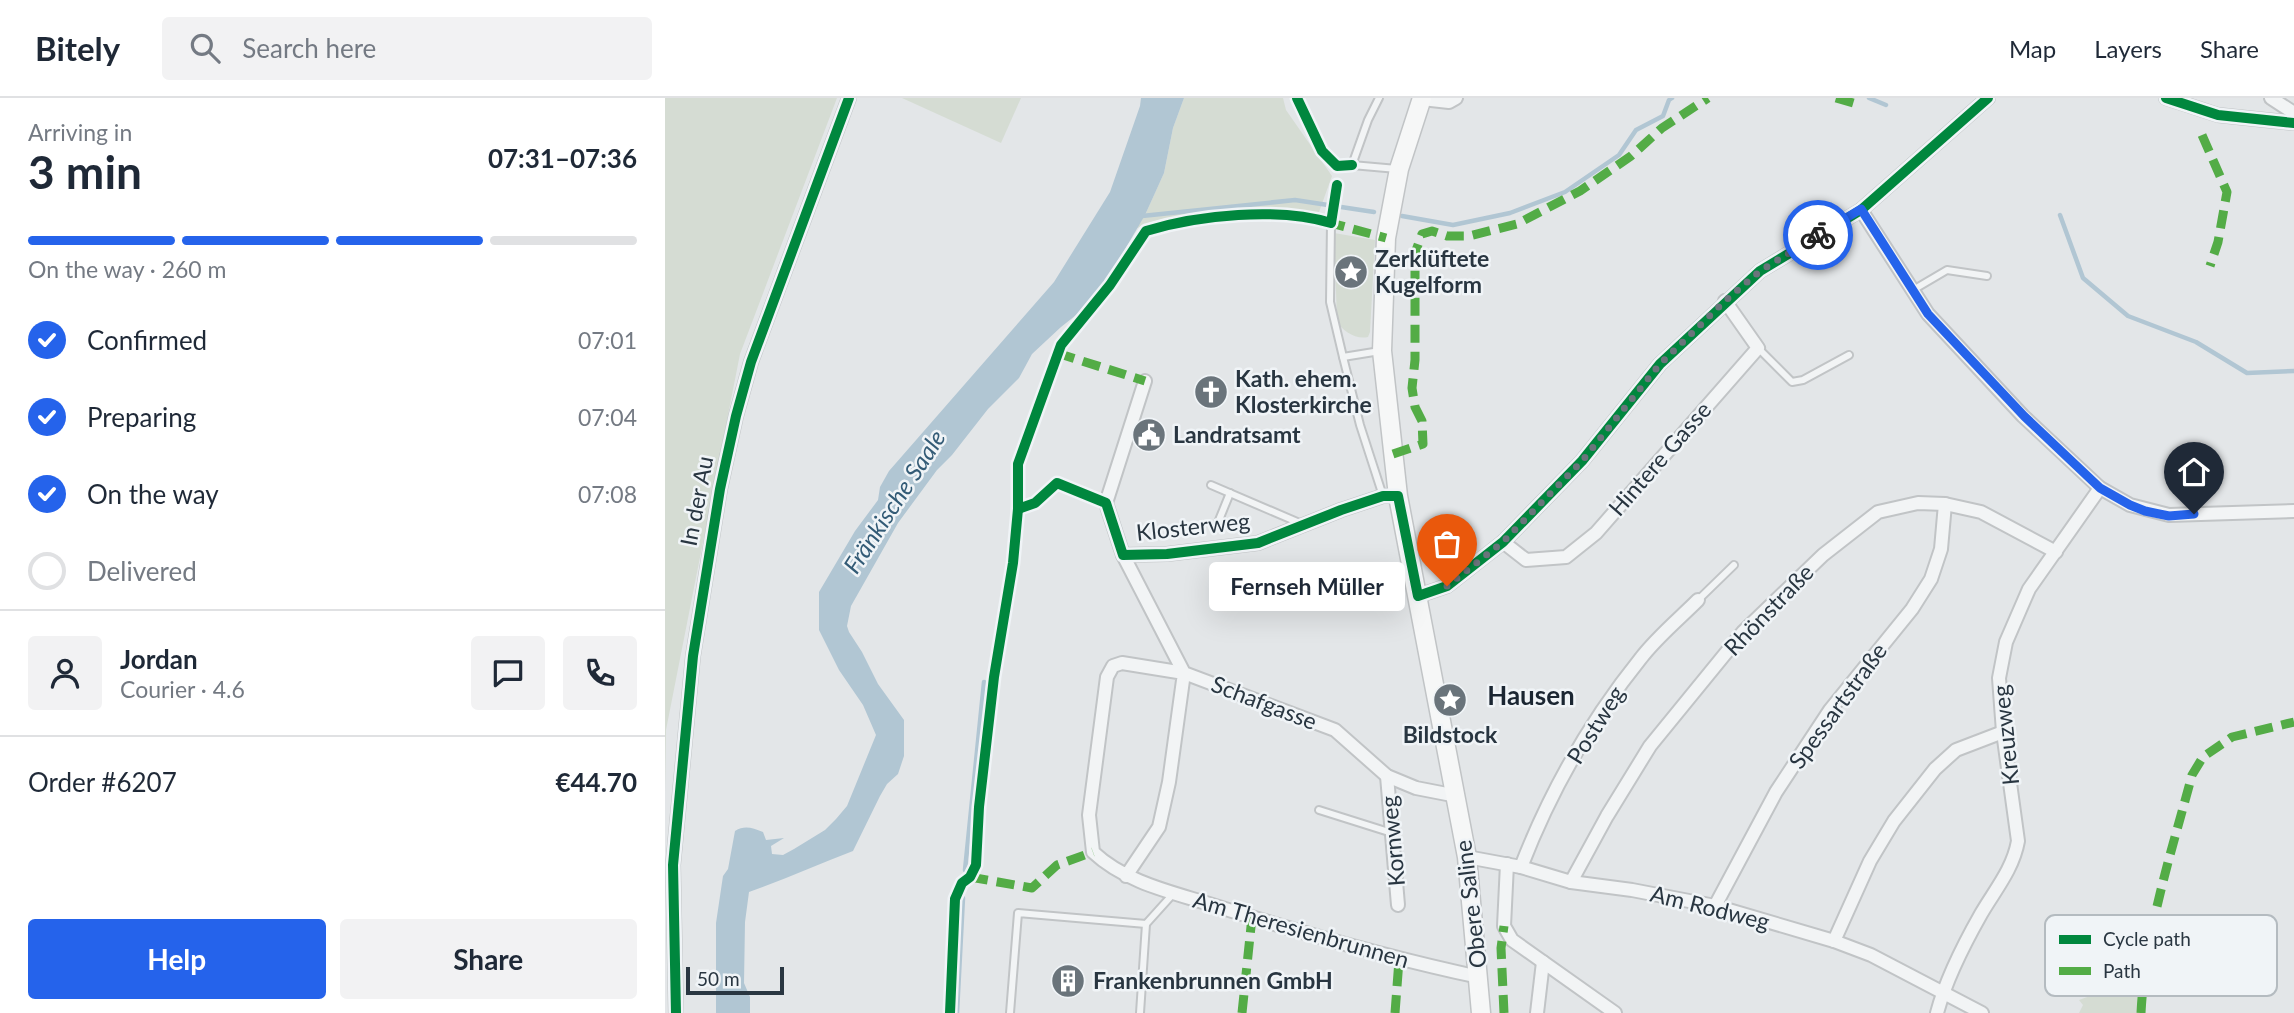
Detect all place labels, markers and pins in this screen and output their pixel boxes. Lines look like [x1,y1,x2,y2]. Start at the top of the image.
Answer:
place label: Zerklüftete Kugelform [1375,244,1489,298]
place icon: Zerklüftete Kugelform [1332,253,1370,291]
place label: Kath. ehem. Klosterkirche [1235,364,1372,418]
church icon: Kath. ehem. Klosterkirche [1192,373,1230,411]
public building icon: Landratsamt [1130,416,1168,454]
place label: Landratsamt [1173,420,1301,448]
pin [2164,442,2224,514]
pin [1417,514,1477,586]
callout: Fernseh Müller [1209,561,1405,610]
place icon: Bildstock [1431,681,1469,719]
place label: Bildstock [1403,720,1498,748]
building icon: Frankenbrunnen GmbH [1049,962,1087,1000]
place label: Frankenbrunnen GmbH [1093,966,1333,994]

